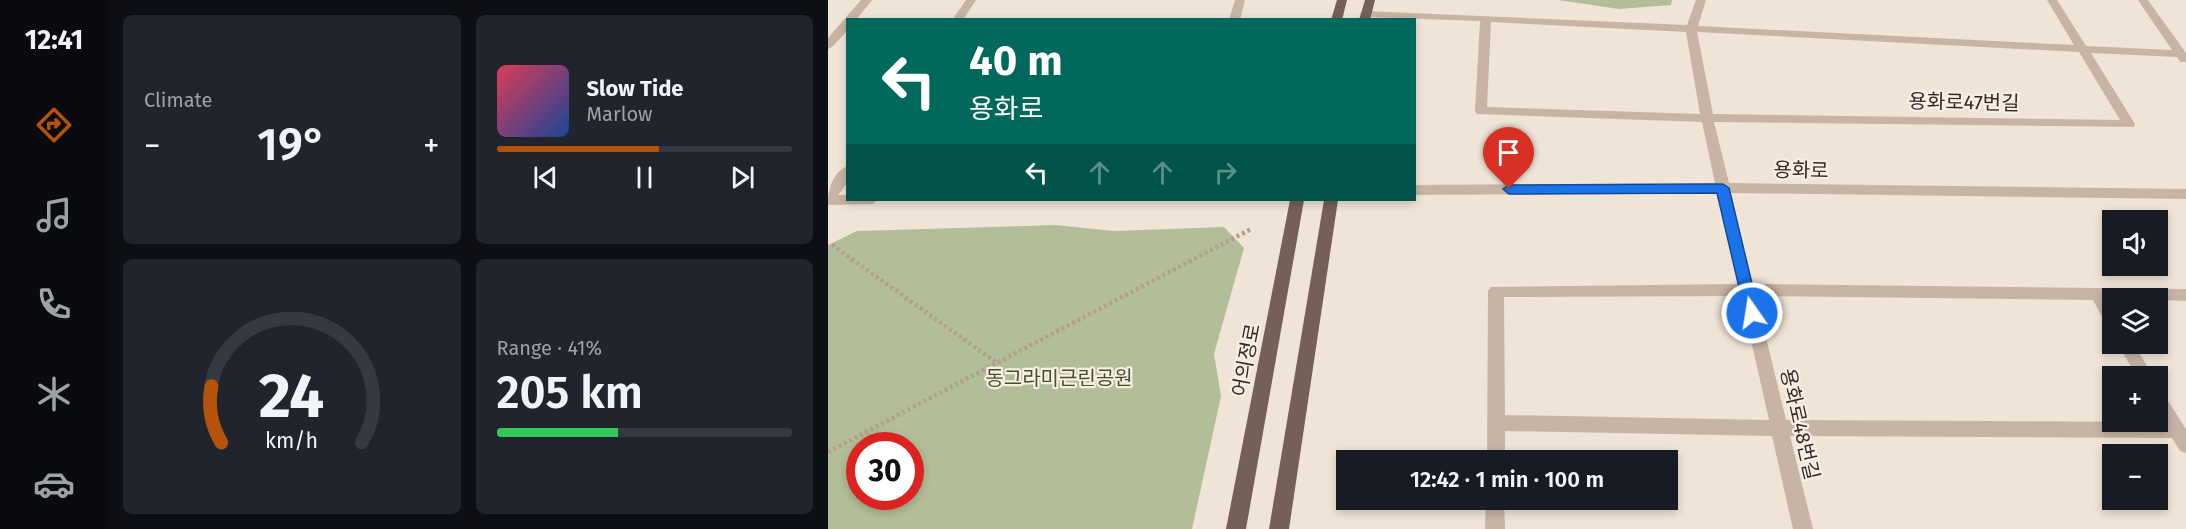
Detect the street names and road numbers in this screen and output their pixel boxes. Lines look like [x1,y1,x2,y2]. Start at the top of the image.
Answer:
street label: 용화로47번길 [1908,89,2020,115]
street label: 용화로 [1773,158,1829,182]
street label: 어의정로 [1227,322,1265,398]
street label: 용화로48번길 [1776,366,1824,482]

